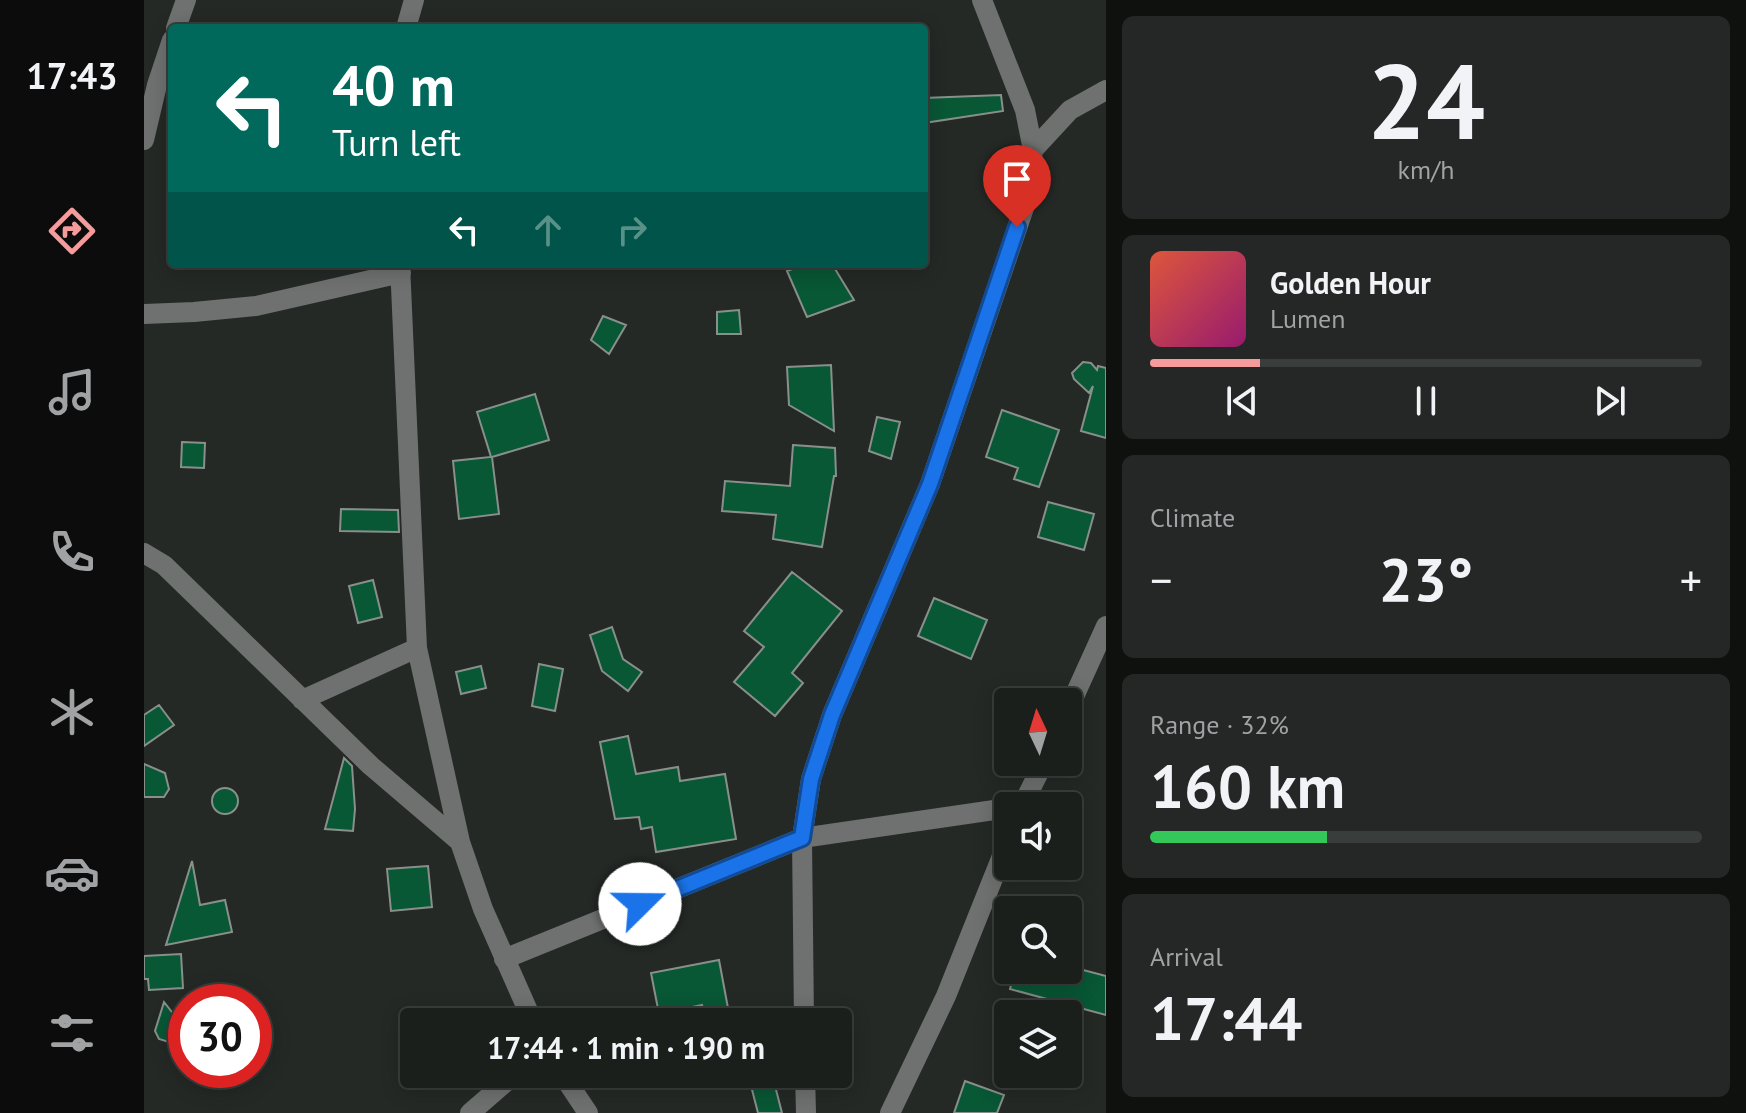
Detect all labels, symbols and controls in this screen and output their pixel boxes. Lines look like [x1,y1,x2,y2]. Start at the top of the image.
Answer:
text: 24 [1367,33,1485,168]
text: 40 m [332,49,455,121]
text: 17:43 [26,52,118,99]
icon: left [200,56,304,160]
text: Turn left [332,119,461,166]
pin [983,145,1051,227]
text: km/h [1398,153,1455,186]
icon: arrive [995,157,1039,201]
icon: directions [44,203,100,259]
icon: left [442,208,486,252]
icon: ahead [526,208,570,252]
icon: right [610,208,654,252]
text: Golden Hour [1270,263,1431,302]
text: Lumen [1270,302,1345,335]
icon: music [44,364,100,420]
icon: previous [1220,379,1264,423]
icon: pause [1404,379,1448,423]
icon: next [1588,379,1632,423]
text: Climate [1150,501,1235,534]
icon: phone [44,524,100,580]
text: 23° [1379,540,1473,618]
text: − [1150,551,1172,608]
text: + [1680,551,1702,608]
icon: climate [44,684,100,740]
north arrow [994,688,1082,776]
map controls [994,688,1082,1088]
text: Range · 32% [1150,708,1289,741]
text: 160 km [1150,747,1345,825]
button: sound [994,792,1082,880]
icon: car [44,845,100,901]
position arrow [598,862,682,946]
button: search [994,896,1082,984]
text: Arrival [1150,940,1223,973]
text: 17:44 [1150,979,1302,1057]
speed limit sign: 30 [168,984,272,1088]
button: layers [994,1000,1082,1088]
icon: filters [44,1005,100,1061]
text: 17:44 · 1 min · 190 m [487,1028,765,1067]

